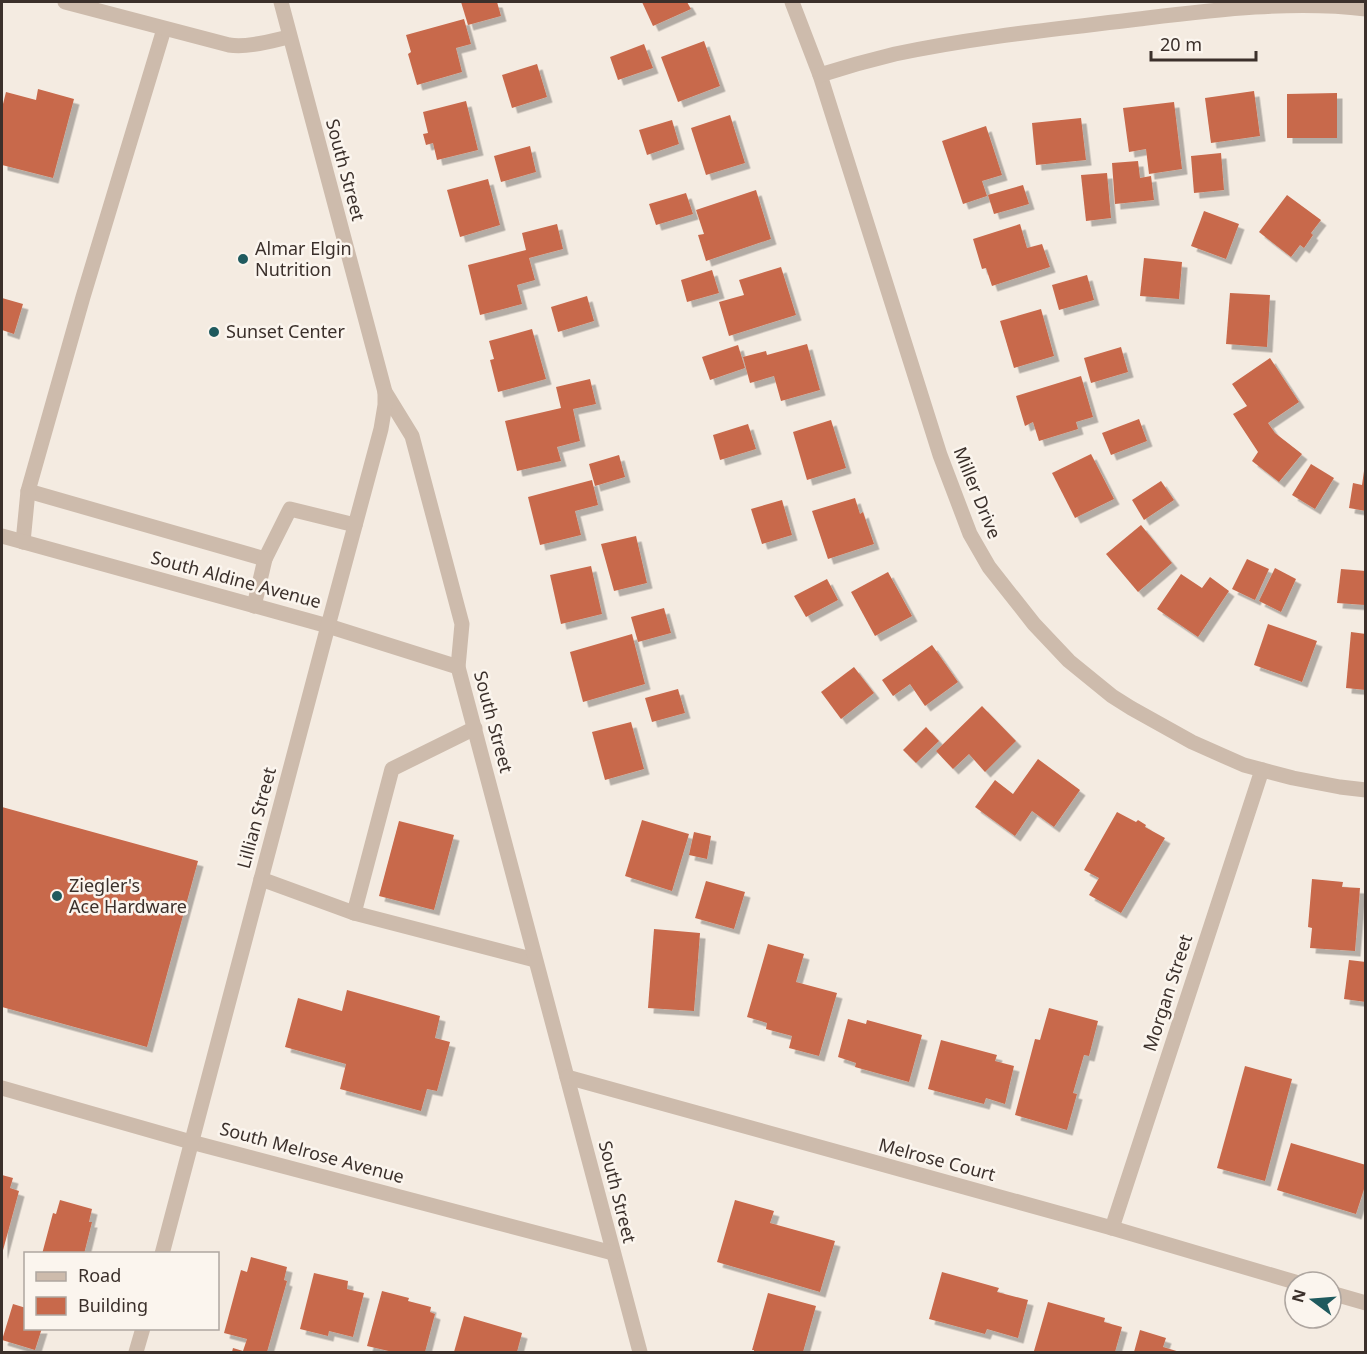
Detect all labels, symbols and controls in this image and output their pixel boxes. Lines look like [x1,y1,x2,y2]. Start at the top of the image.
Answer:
scale bar [1151,24,1256,62]
text: 20 m [1160,32,1202,56]
street label: South Street [321,116,371,224]
place label: Almar Elgin Nutrition [255,236,352,281]
marker: Almar Elgin Nutrition [236,252,250,266]
place label: Sunset Center [226,319,345,343]
marker: Sunset Center [207,325,221,339]
street label: Miller Drive [949,443,1007,542]
street label: South Aldine Avenue [149,545,324,613]
street label: South Street [469,668,519,776]
street label: Lillian Street [231,764,281,871]
place label: Ziegler's Ace Hardware [69,873,187,918]
marker: Ziegler's Ace Hardware [50,889,64,903]
street label: Morgan Street [1137,931,1197,1054]
street label: South Melrose Avenue [217,1116,407,1188]
street label: Melrose Court [876,1132,999,1186]
street label: South Street [594,1138,642,1246]
legend [24,1252,219,1330]
text: Road [78,1263,121,1287]
north arrow [1283,1270,1343,1330]
text: N [1286,1287,1311,1305]
text: Building [78,1293,148,1317]

